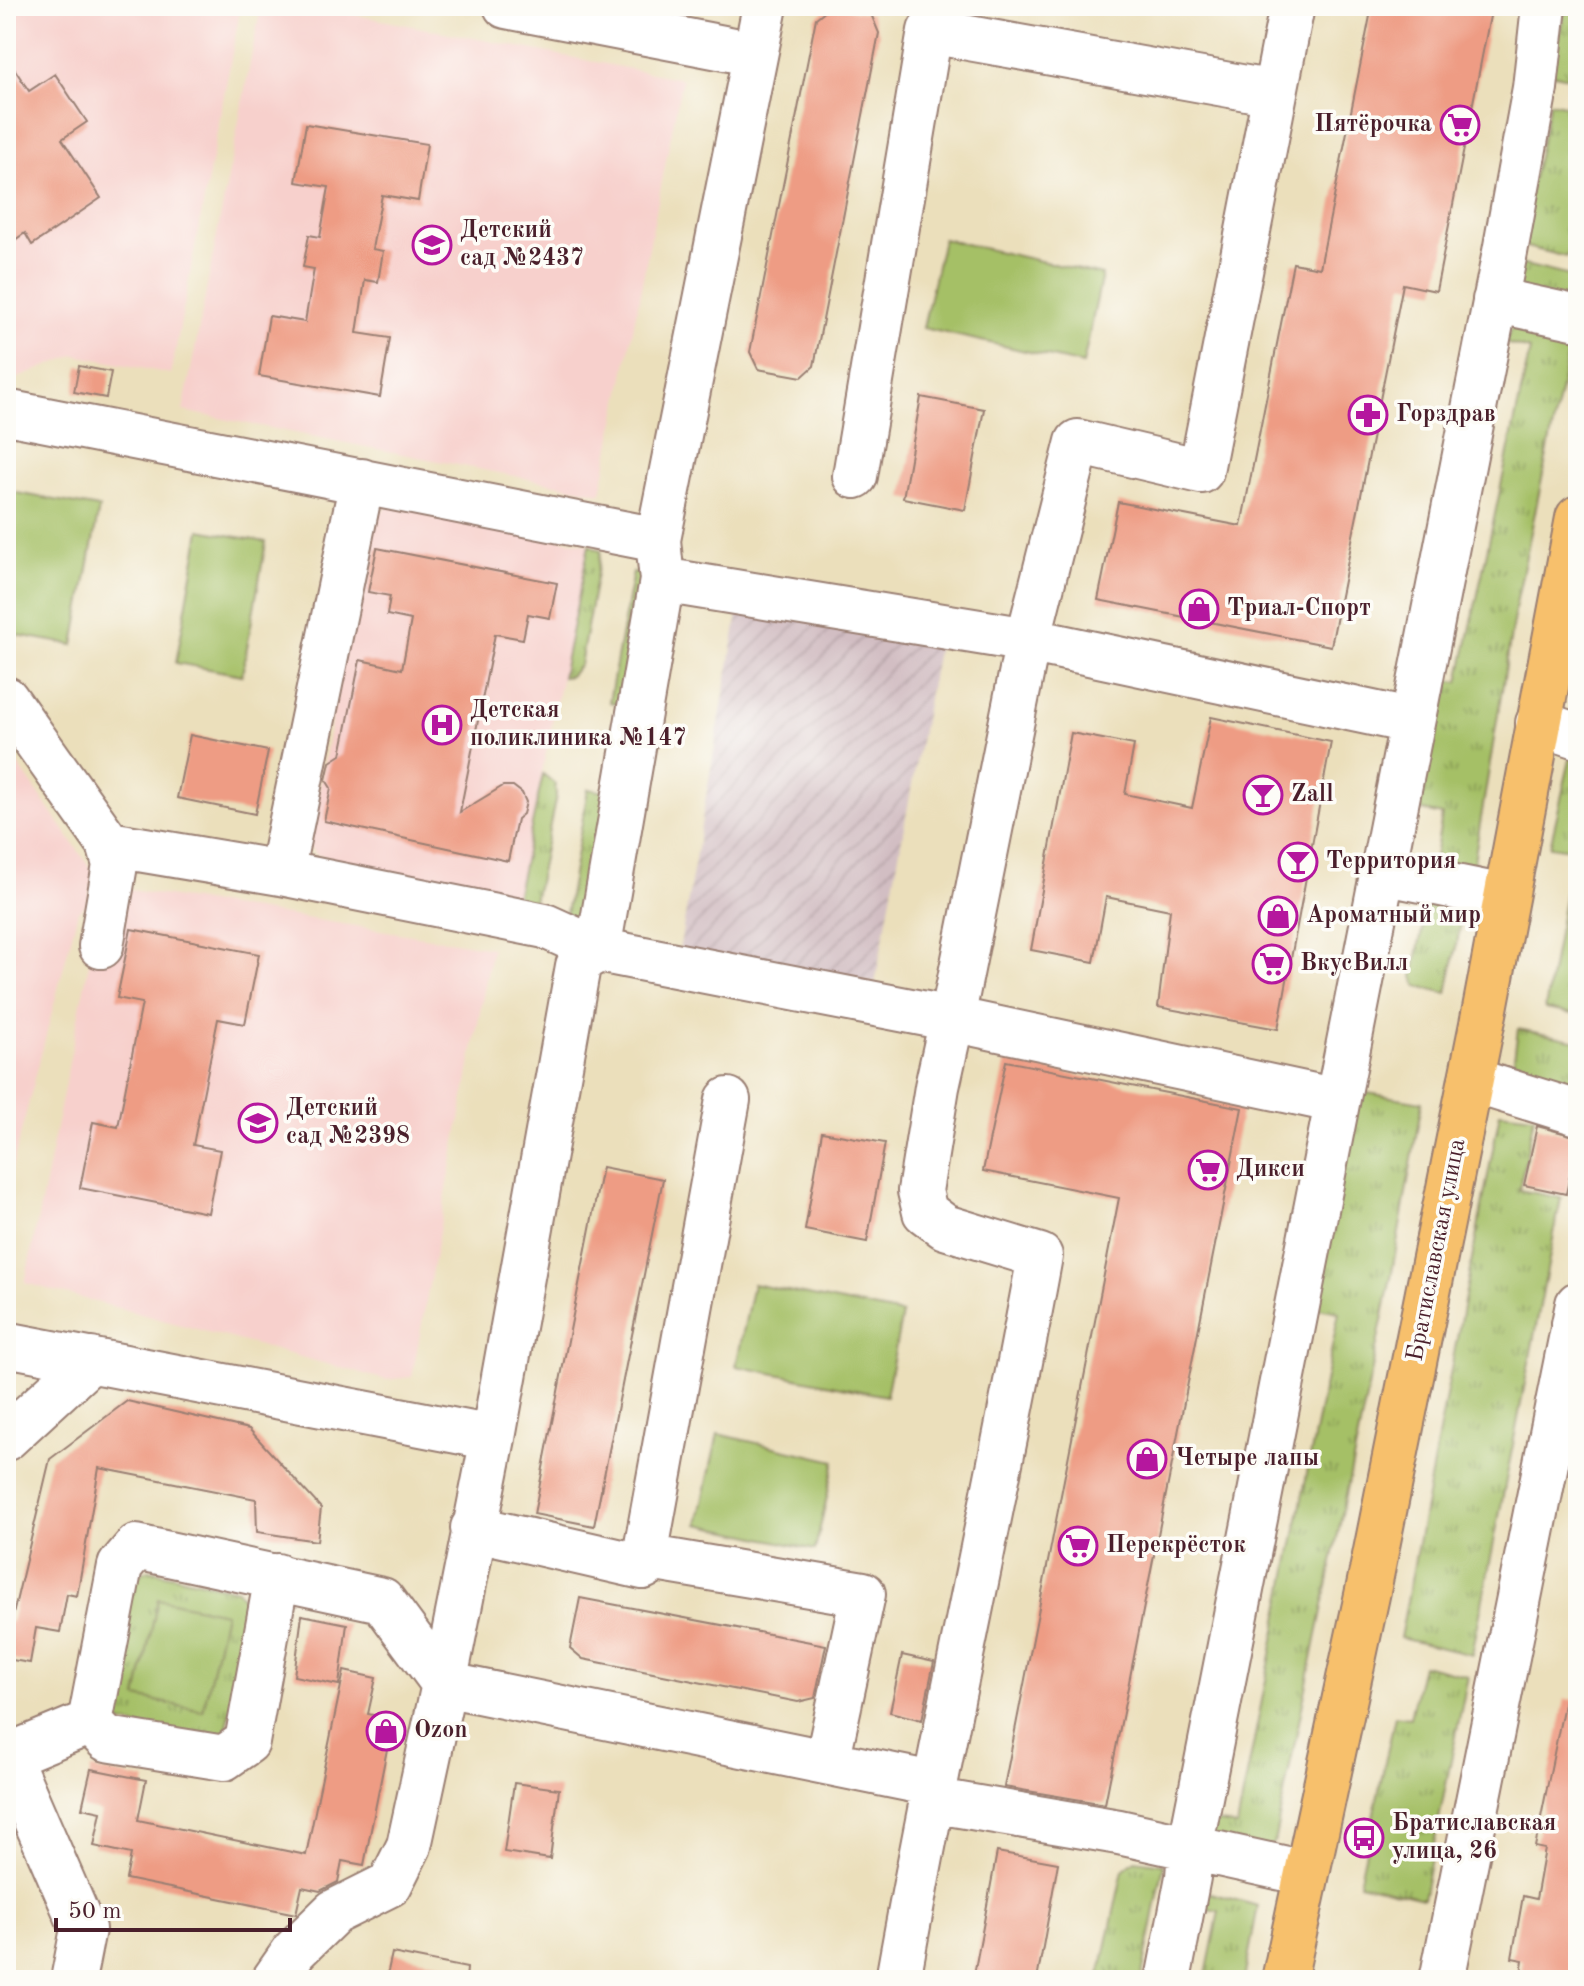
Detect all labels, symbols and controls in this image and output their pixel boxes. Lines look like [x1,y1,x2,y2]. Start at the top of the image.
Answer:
supermarket icon: Пятёрочка [1439,104,1481,146]
place label: Пятёрочка [1314,113,1432,137]
place label: Детский сад №2437 [460,219,584,271]
school or university icon: Детский сад №2437 [411,224,453,266]
pharmacy icon: Горздрав [1347,394,1389,436]
place label: Горздрав [1396,403,1496,427]
shop icon: Триал-Спорт [1178,588,1220,630]
place label: Триал-Спорт [1227,597,1371,621]
place label: Детская поликлиника №147 [470,699,686,751]
hospital icon: Детская поликлиника №147 [421,704,463,746]
bar icon: Zall [1242,774,1284,816]
place label: Zall [1291,783,1334,807]
bar icon: Территория [1277,841,1319,883]
place label: Территория [1326,850,1456,874]
shop icon: Ароматный мир [1257,895,1299,937]
place label: Ароматный мир [1306,904,1481,928]
supermarket icon: ВкусВилл [1251,943,1293,985]
place label: ВкусВилл [1300,952,1408,976]
place label: Детский сад №2398 [286,1097,410,1149]
school or university icon: Детский сад №2398 [237,1102,279,1144]
street label: Братиславская улица [1404,1136,1470,1363]
supermarket icon: Дикси [1187,1149,1229,1191]
place label: Дикси [1236,1158,1305,1182]
shop icon: Четыре лапы [1126,1438,1168,1480]
place label: Четыре лапы [1175,1447,1319,1471]
supermarket icon: Перекрёсток [1057,1525,1099,1567]
place label: Перекрёсток [1106,1534,1246,1558]
shop icon: Ozon [365,1710,407,1752]
place label: Ozon [414,1719,468,1743]
place label: Братиславская улица, 26 [1392,1812,1556,1864]
bus stop icon: Братиславская улица, 26 [1343,1817,1385,1859]
scale bar [56,1882,290,1932]
text: 50 m [68,1900,122,1924]

